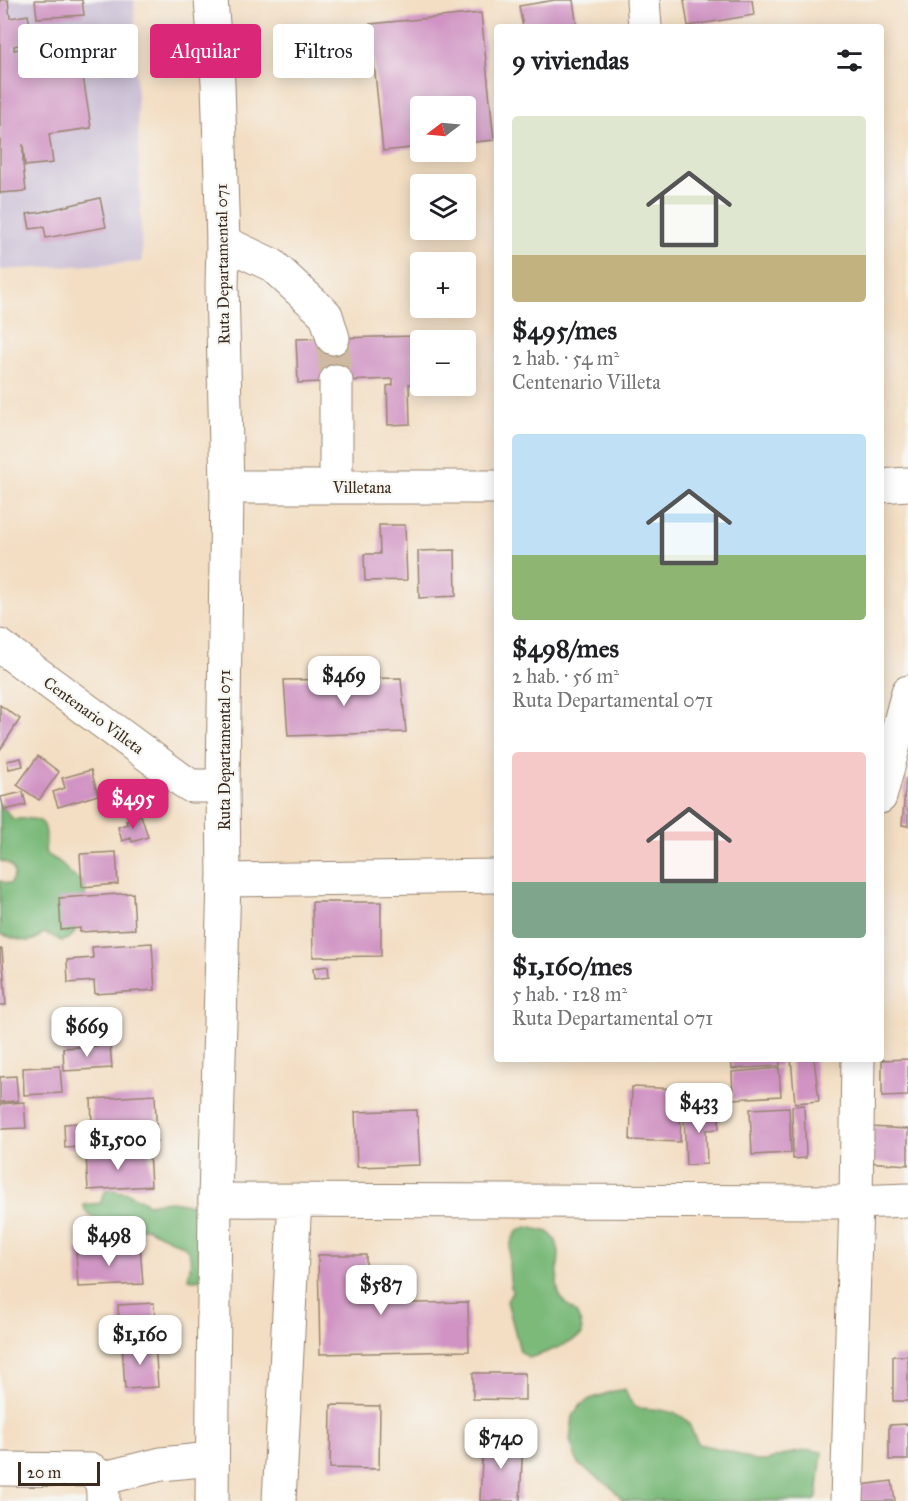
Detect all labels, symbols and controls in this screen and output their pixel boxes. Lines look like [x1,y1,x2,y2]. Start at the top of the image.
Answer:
chip: Comprar [18,24,138,78]
chip: Alquilar [150,24,261,78]
chip: Filtros [273,24,374,78]
text: 9 viviendas [512,44,629,76]
icon: filters [833,44,866,77]
north arrow [410,96,476,162]
map controls [410,96,476,396]
icon: home [635,155,743,263]
button: layers [410,174,476,240]
street label: Ruta Departamental 071 [212,183,233,345]
button: + [410,252,476,318]
text: $495/mes [512,314,617,346]
button: − [410,330,476,396]
text: 2 hab. · 54 m² [512,346,619,370]
text: Centenario Villeta [512,370,661,394]
icon: home [635,473,743,581]
street label: Villetana [332,478,392,497]
text: $498/mes [512,632,619,664]
pin: $469 [308,656,380,707]
text: $469 [322,663,366,687]
text: 2 hab. · 56 m² [512,664,619,688]
street label: Ruta Departamental 071 [215,670,234,831]
street label: Centenario Villeta [40,673,148,758]
text: Ruta Departamental 071 [512,688,713,712]
pin: $495 [97,779,169,830]
text: $495 [111,786,155,810]
icon: home [635,791,743,899]
text: $1,160/mes [512,950,632,982]
text: 5 hab. · 128 m² [512,982,627,1006]
text: Ruta Departamental 071 [512,1006,713,1030]
pin: $669 [51,1007,123,1058]
text: $669 [65,1014,109,1038]
pin: $433 [663,1083,735,1134]
text: $433 [679,1090,719,1114]
pin: $1,500 [69,1120,167,1171]
text: $1,500 [89,1127,147,1151]
pin: $498 [73,1216,145,1267]
text: $498 [87,1223,131,1247]
pin: $587 [345,1265,417,1316]
text: $587 [360,1272,402,1296]
pin: $1,160 [91,1315,189,1366]
text: $1,160 [113,1322,167,1346]
pin: $740 [465,1419,537,1470]
text: $740 [479,1426,524,1450]
scale bar [18,1459,100,1486]
text: 20 m [27,1463,61,1482]

